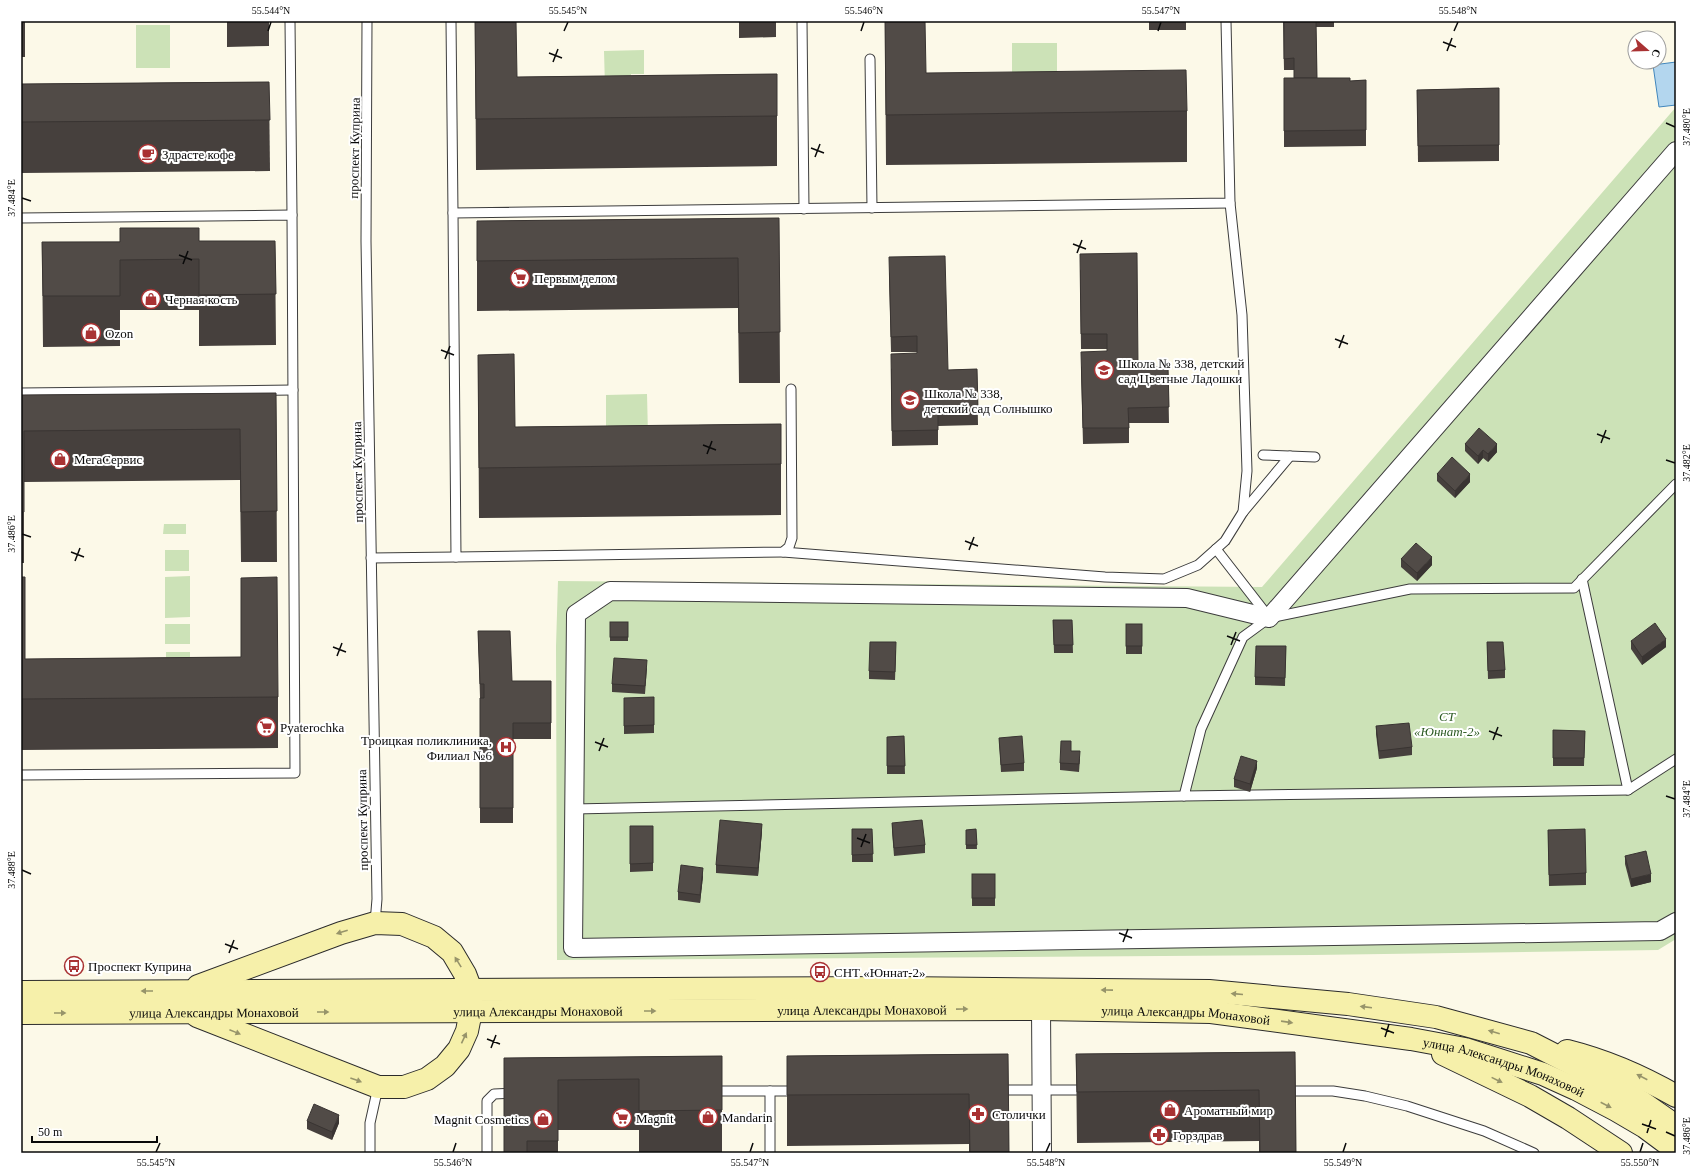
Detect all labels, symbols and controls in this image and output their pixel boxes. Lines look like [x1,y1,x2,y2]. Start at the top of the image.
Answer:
text: 55.544°N [252,5,290,16]
text: 55.545°N [549,5,587,16]
text: 55.546°N [845,5,883,16]
text: 55.547°N [1142,5,1180,16]
text: 55.548°N [1439,5,1477,16]
north arrow [1627,30,1667,70]
text: С [1649,48,1663,59]
street label: проспект Куприна [346,97,363,199]
text: 37.480°E [1681,108,1692,146]
cafe icon: Здрасте кофе [137,143,159,165]
place label: Здрасте кофе [162,147,234,162]
text: 37.484°E [6,179,17,217]
supermarket icon: Первым делом [509,267,531,289]
place label: Первым делом [534,271,615,286]
shop icon: Черная кость [140,288,162,310]
place label: Черная кость [165,292,238,307]
shop icon: Ozon [80,322,102,344]
place label: Ozon [105,326,134,341]
place label: Школа № 338, детский сад Цветные Ладошки [1118,356,1245,386]
school or university icon: Школа № 338, детский сад Цветные Ладошки [1093,359,1115,381]
place label: Школа № 338, детский сад Солнышко [924,386,1052,416]
school or university icon: Школа № 338, детский сад Солнышко [899,389,921,411]
street label: проспект Куприна [349,421,366,523]
text: 37.482°E [1681,444,1692,482]
shop icon: МегаСервис [49,448,71,470]
place label: МегаСервис [74,452,142,467]
text: 37.486°E [6,515,17,553]
park label: СТ «Юннат-2» [1414,709,1480,739]
supermarket icon: Pyaterochka [255,716,277,738]
place label: Pyaterochka [280,720,344,735]
place label: Троицкая поликлиника, Филиал №6 [361,733,492,763]
hospital icon: Троицкая поликлиника, Филиал №6 [495,736,517,758]
street label: проспект Куприна [354,769,371,871]
text: 37.484°E [1681,780,1692,818]
text: 37.488°E [6,851,17,889]
one-way arrow [336,930,348,936]
bus stop icon: Проспект Куприна [63,955,85,977]
one-way arrow [454,956,461,968]
place label: Проспект Куприна [88,959,192,974]
bus stop icon: СНТ «Юннат-2» [809,961,831,983]
place label: СНТ «Юннат-2» [834,965,925,980]
one-way arrow [1101,987,1113,994]
one-way arrow [140,988,153,994]
one-way arrow [1231,991,1243,997]
street label: улица Александры Монаховой [777,1002,947,1018]
street label: улица Александры Монаховой [1101,1003,1271,1028]
street label: улица Александры Монаховой [453,1004,623,1019]
one-way arrow [1360,1004,1372,1010]
street label: улица Александры Монаховой [129,1005,299,1021]
one-way arrow [956,1006,969,1012]
one-way arrow [644,1008,657,1014]
one-way arrow [317,1009,330,1015]
one-way arrow [54,1010,67,1016]
one-way arrow [1281,1019,1293,1025]
one-way arrow [230,1029,241,1035]
one-way arrow [1487,1029,1499,1035]
one-way arrow [461,1032,467,1043]
street label: улица Александры Монаховой [1422,1034,1587,1100]
one-way arrow [1636,1074,1648,1080]
one-way arrow [351,1077,363,1083]
one-way arrow [1491,1077,1503,1083]
shop icon: Ароматный мир [1159,1099,1181,1121]
one-way arrow [1601,1102,1612,1108]
pharmacy icon: Столички [967,1103,989,1125]
place label: Ароматный мир [1184,1103,1273,1118]
shop icon: Mandarin [697,1106,719,1128]
supermarket icon: Magnit [611,1107,633,1129]
place label: Столички [992,1107,1046,1122]
shop icon: Magnit Cosmetics [532,1108,554,1130]
place label: Mandarin [722,1110,773,1125]
place label: Magnit [636,1111,674,1126]
place label: Magnit Cosmetics [434,1112,529,1127]
text: 37.486°E [1681,1117,1692,1155]
scale bar [32,1118,157,1144]
pharmacy icon: Горздрав [1148,1124,1170,1146]
text: 50 m [38,1125,63,1139]
place label: Горздрав [1173,1128,1222,1143]
text: 55.545°N [137,1157,175,1168]
text: 55.546°N [434,1157,472,1168]
text: 55.547°N [731,1157,769,1168]
text: 55.548°N [1027,1157,1065,1168]
text: 55.549°N [1324,1157,1362,1168]
text: 55.550°N [1621,1157,1659,1168]

